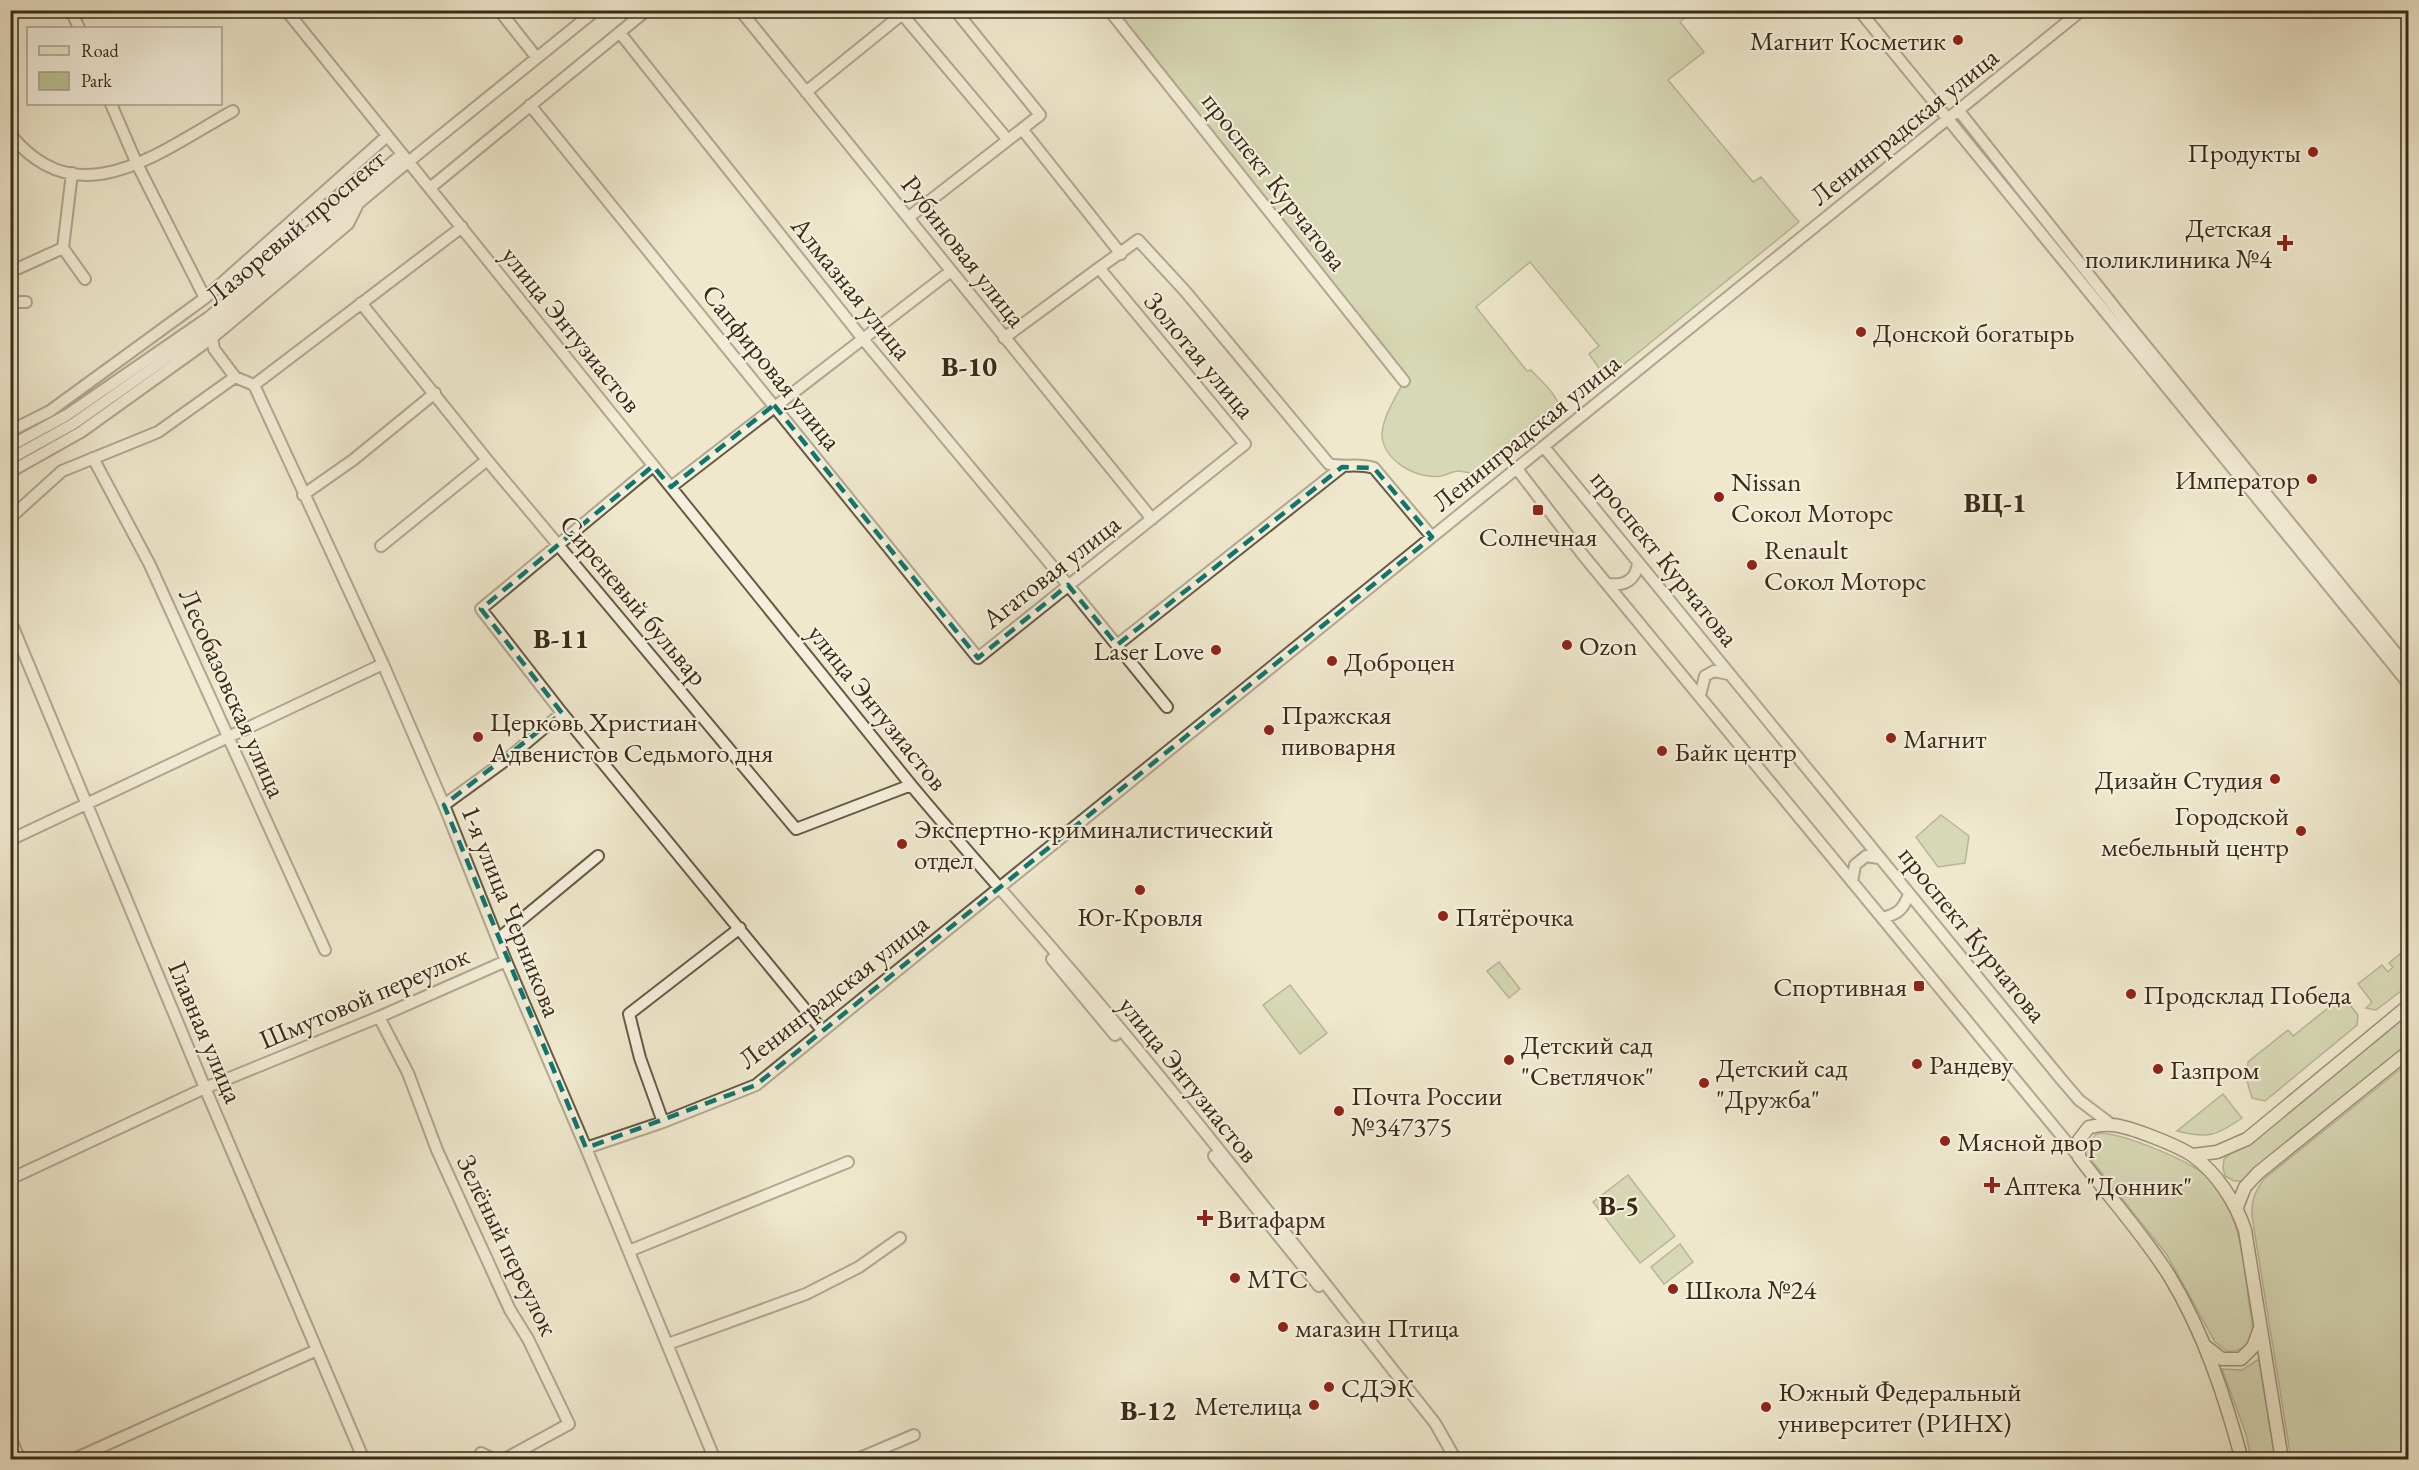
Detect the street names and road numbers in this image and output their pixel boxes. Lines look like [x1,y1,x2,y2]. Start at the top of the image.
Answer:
street label: Ленинградская улица [1803,39,2006,213]
street label: проспект Курчатова [1194,85,1356,278]
street label: Лазоревый проспект [198,141,392,313]
street label: Рубиновая улица [894,168,1035,334]
street label: Алмазная улица [783,208,921,367]
street label: улица Энтузиастов [494,238,650,420]
street label: Сапфировая улица [694,277,850,457]
street label: Золотая улица [1137,284,1263,426]
street label: Ленинградская улица [1425,345,1628,519]
street label: проспект Курчатова [1583,463,1747,654]
street label: Агатовая улица [974,506,1127,637]
street label: Сиреневый бульвар [552,507,716,693]
street label: Лесобазовская улица [171,583,295,803]
street label: улица Энтузиастов [800,616,956,798]
street label: 1-я улица Черникова [454,800,571,1022]
street label: проспект Курчатова [1891,839,2055,1030]
street label: Ленинградская улица [731,905,936,1076]
street label: Шмутовой переулок [254,937,474,1057]
street label: Главная улица [160,956,252,1108]
street label: улица Энтузиастов [1111,988,1267,1170]
street label: Зелёный переулок [449,1149,567,1341]

